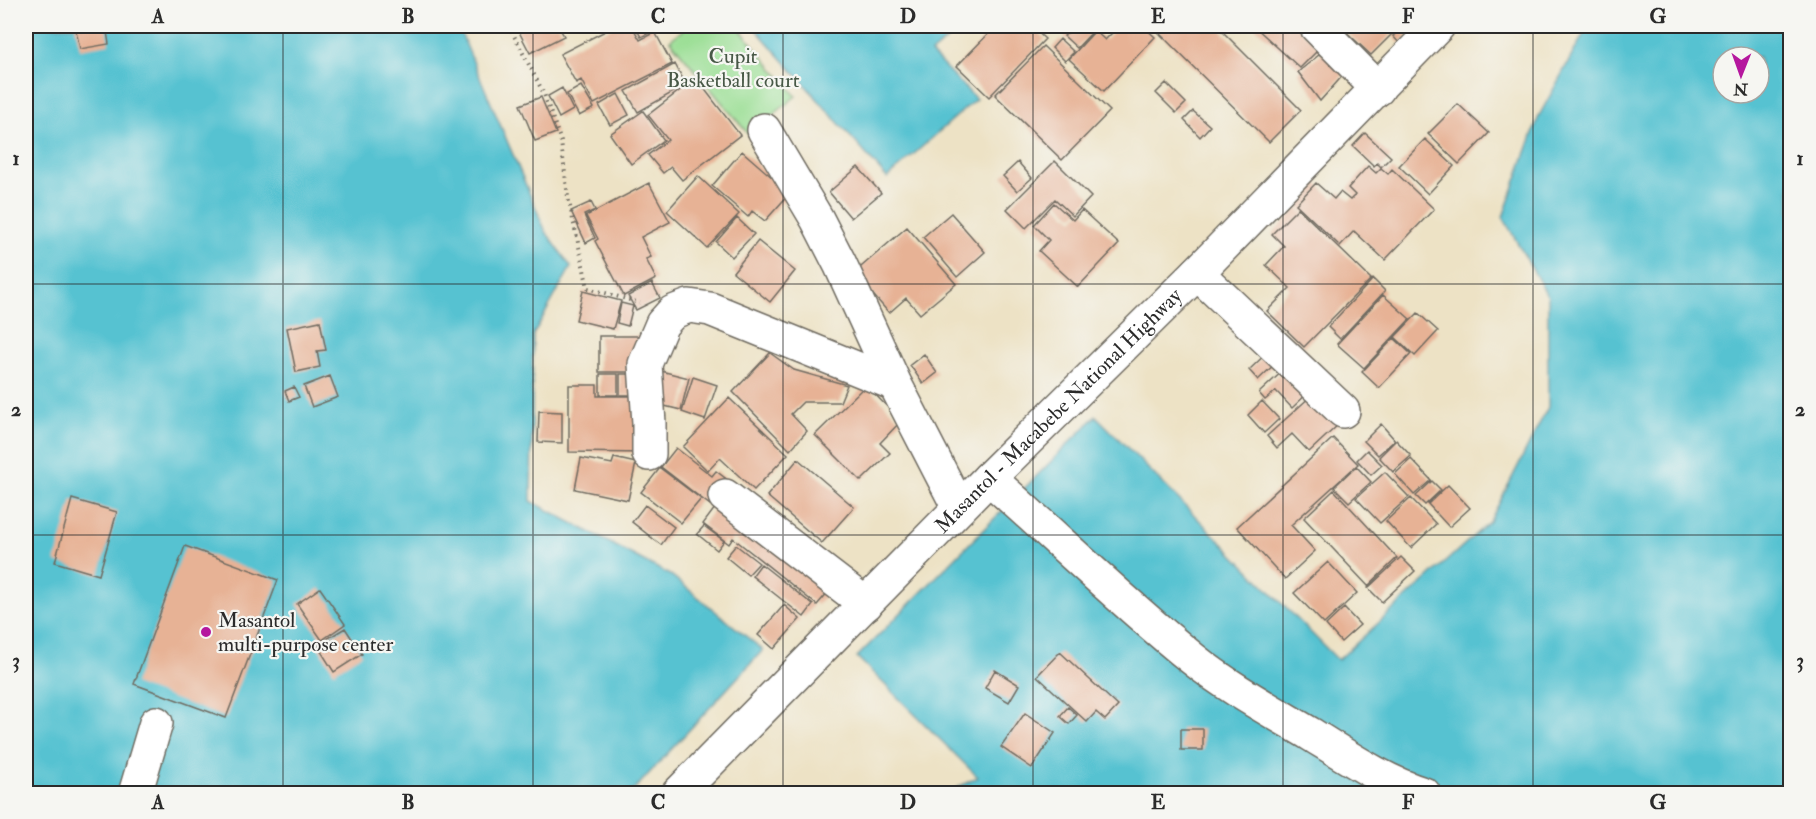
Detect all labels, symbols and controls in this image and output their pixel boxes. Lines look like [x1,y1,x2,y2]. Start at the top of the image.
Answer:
text: A [151,4,165,29]
text: B [401,4,415,29]
text: C [651,4,665,29]
text: D [900,4,916,29]
text: E [1151,4,1166,29]
text: F [1402,4,1415,29]
text: G [1650,4,1667,29]
park label: Cupit Basketball court [666,43,800,94]
north arrow [1711,45,1771,105]
text: N [1733,79,1749,99]
text: 1 [12,146,20,171]
text: 1 [1796,146,1804,171]
street label: Masantol - Macabebe National Highway [929,282,1188,539]
text: 2 [11,397,21,422]
text: 2 [1795,397,1805,422]
place label: Masantol multi-purpose center [218,607,393,658]
marker: Masantol multi-purpose center [199,625,213,639]
text: 3 [12,648,20,673]
text: 3 [1796,648,1804,673]
text: A [151,790,165,815]
text: B [401,790,415,815]
text: C [651,790,665,815]
text: D [900,790,916,815]
text: E [1151,790,1166,815]
text: F [1402,790,1415,815]
text: G [1650,790,1667,815]

